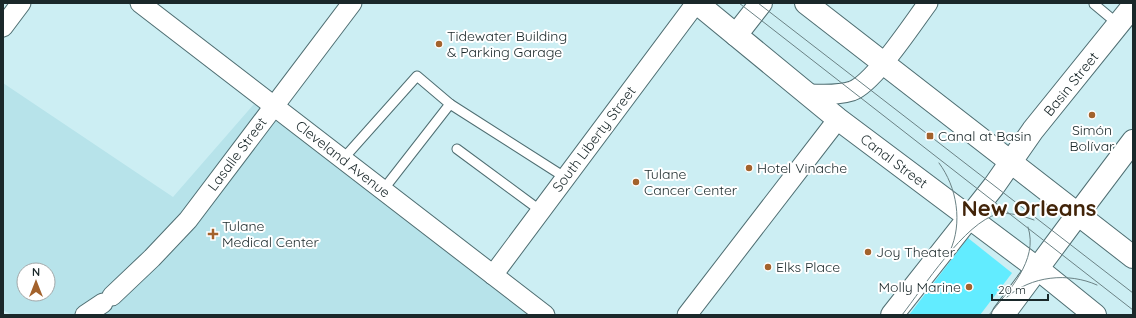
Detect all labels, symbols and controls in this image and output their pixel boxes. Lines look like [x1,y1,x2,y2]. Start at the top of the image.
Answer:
place label: Tidewater Building & Parking Garage [447,27,567,61]
marker: Tidewater Building & Parking Garage [434,39,444,49]
street label: Basin Street [1040,48,1102,120]
street label: South Liberty Street [548,82,640,195]
marker: Simón Bolívar [1087,110,1097,120]
street label: Lasalle Street [204,113,271,194]
street label: Cleveland Avenue [292,116,394,202]
place label: Simón Bolívar [1069,121,1115,155]
place label: Canal at Basin [938,127,1032,145]
street label: Canal Street [857,130,931,192]
marker: Canal at Basin [925,131,935,141]
place label: Hotel Vinache [757,159,847,177]
marker: Hotel Vinache [744,163,754,173]
place label: Tulane Cancer Center [644,165,738,199]
marker: Tulane Cancer Center [631,177,641,187]
district label: New Orleans [962,194,1096,222]
place label: Tulane Medical Center [222,217,319,251]
marker: Tulane Medical Center [207,228,219,240]
place label: Joy Theater [876,243,956,261]
marker: Joy Theater [863,247,873,257]
place label: Elks Place [776,258,840,276]
north arrow [16,262,56,302]
marker: Elks Place [763,262,773,272]
text: N [32,265,40,279]
scale bar [992,276,1048,302]
place label: Molly Marine [879,278,961,296]
marker: Molly Marine [964,282,974,292]
text: 20 m [998,282,1026,297]

